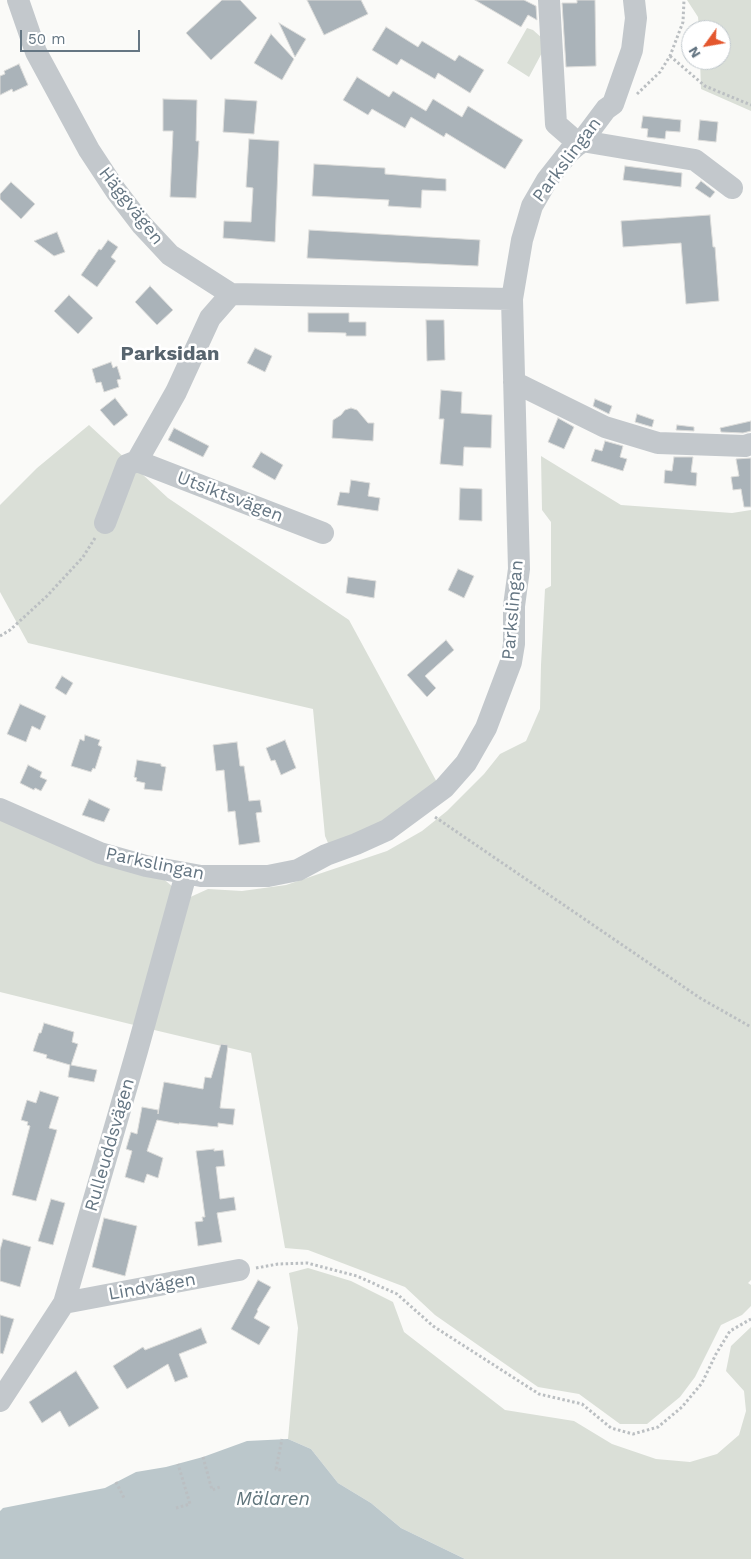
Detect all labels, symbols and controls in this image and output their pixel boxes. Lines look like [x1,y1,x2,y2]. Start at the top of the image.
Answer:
scale bar [22,20,142,52]
north arrow [681,20,731,70]
text: 50 m [28,30,65,48]
text: N [685,44,704,61]
street label: Parkslingan [528,113,606,207]
street label: Häggvägen [94,163,168,249]
district label: Parksidan [121,342,219,366]
street label: Utsiktsvägen [174,467,286,527]
street label: Parkslingan [498,559,528,661]
street label: Parkslingan [104,843,206,885]
street label: Rulleuddsvägen [81,1076,139,1214]
street label: Lindvägen [107,1269,197,1305]
water label: Mälaren [236,1488,310,1510]

